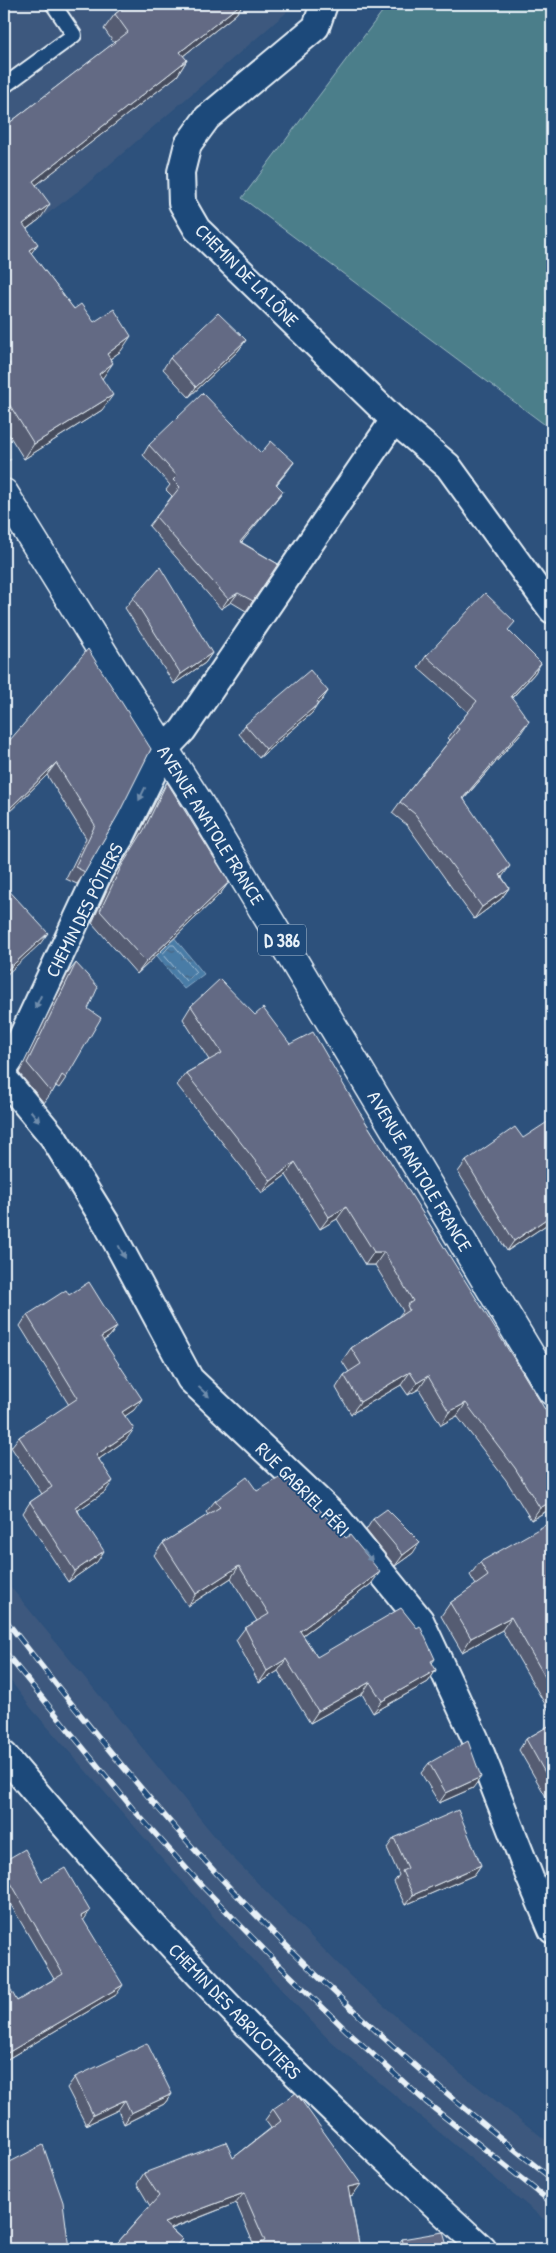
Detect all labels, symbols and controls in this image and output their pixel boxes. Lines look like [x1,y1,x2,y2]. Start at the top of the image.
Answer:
street label: CHEMIN DE LA LÔNE [190,218,305,333]
street label: AVENUE ANATOLE FRANCE [151,740,271,910]
one-way arrow [138,787,146,801]
street label: CHEMIN DES PÔTIERS [39,838,129,982]
road number: D 386 [258,924,306,956]
one-way arrow [34,995,42,1009]
street label: AVENUE ANATOLE FRANCE [362,1086,479,1257]
one-way arrow [30,1109,41,1122]
one-way arrow [118,1245,126,1260]
one-way arrow [197,1386,209,1398]
street label: RUE GABRIEL PÉRI [250,1436,356,1542]
one-way arrow [362,1549,373,1562]
street label: CHEMIN DES ABRICOTIERS [163,1937,307,2085]

